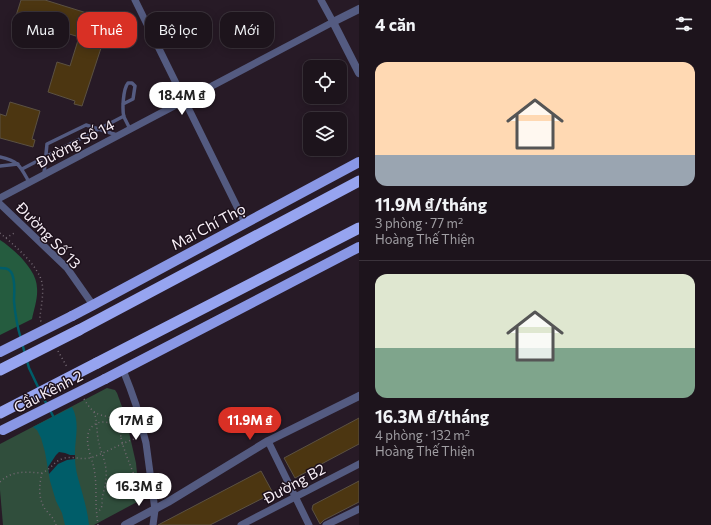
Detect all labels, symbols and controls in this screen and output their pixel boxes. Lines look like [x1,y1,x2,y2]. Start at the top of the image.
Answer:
chip: Mua [12,12,69,48]
chip: Thuê [77,12,137,48]
chip: Bộ lọc [145,12,212,48]
chip: Mới [220,12,274,48]
icon: filters [673,13,695,35]
text: 4 căn [375,14,416,35]
map controls [303,60,347,156]
button: locate [303,60,347,104]
pin: 18.4M ₫ [145,82,219,116]
text: 18.4M ₫ [158,87,206,103]
icon: home [499,88,571,160]
button: layers [303,112,347,156]
street label: Đường Số 14 [32,115,117,172]
text: 11.9M ₫/tháng [375,194,487,215]
street label: Đường Số 13 [12,197,85,272]
street label: Mai Chí Thọ [168,199,248,253]
text: 3 phòng · 77 m² [375,215,463,231]
text: Hoàng Thế Thiện [375,231,475,247]
icon: home [499,300,571,372]
street label: Cầu Kênh 2 [10,366,86,416]
text: 16.3M ₫/tháng [375,406,489,427]
pin: 17M ₫ [108,407,164,441]
pin: 11.9M ₫ [213,407,287,441]
text: 17M ₫ [118,412,154,428]
text: 11.9M ₫ [227,412,273,428]
text: 4 phòng · 132 m² [375,427,470,443]
text: Hoàng Thế Thiện [375,443,475,459]
street label: Đường B2 [259,459,328,507]
pin: 16.3M ₫ [102,473,176,507]
text: 16.3M ₫ [115,478,163,494]

